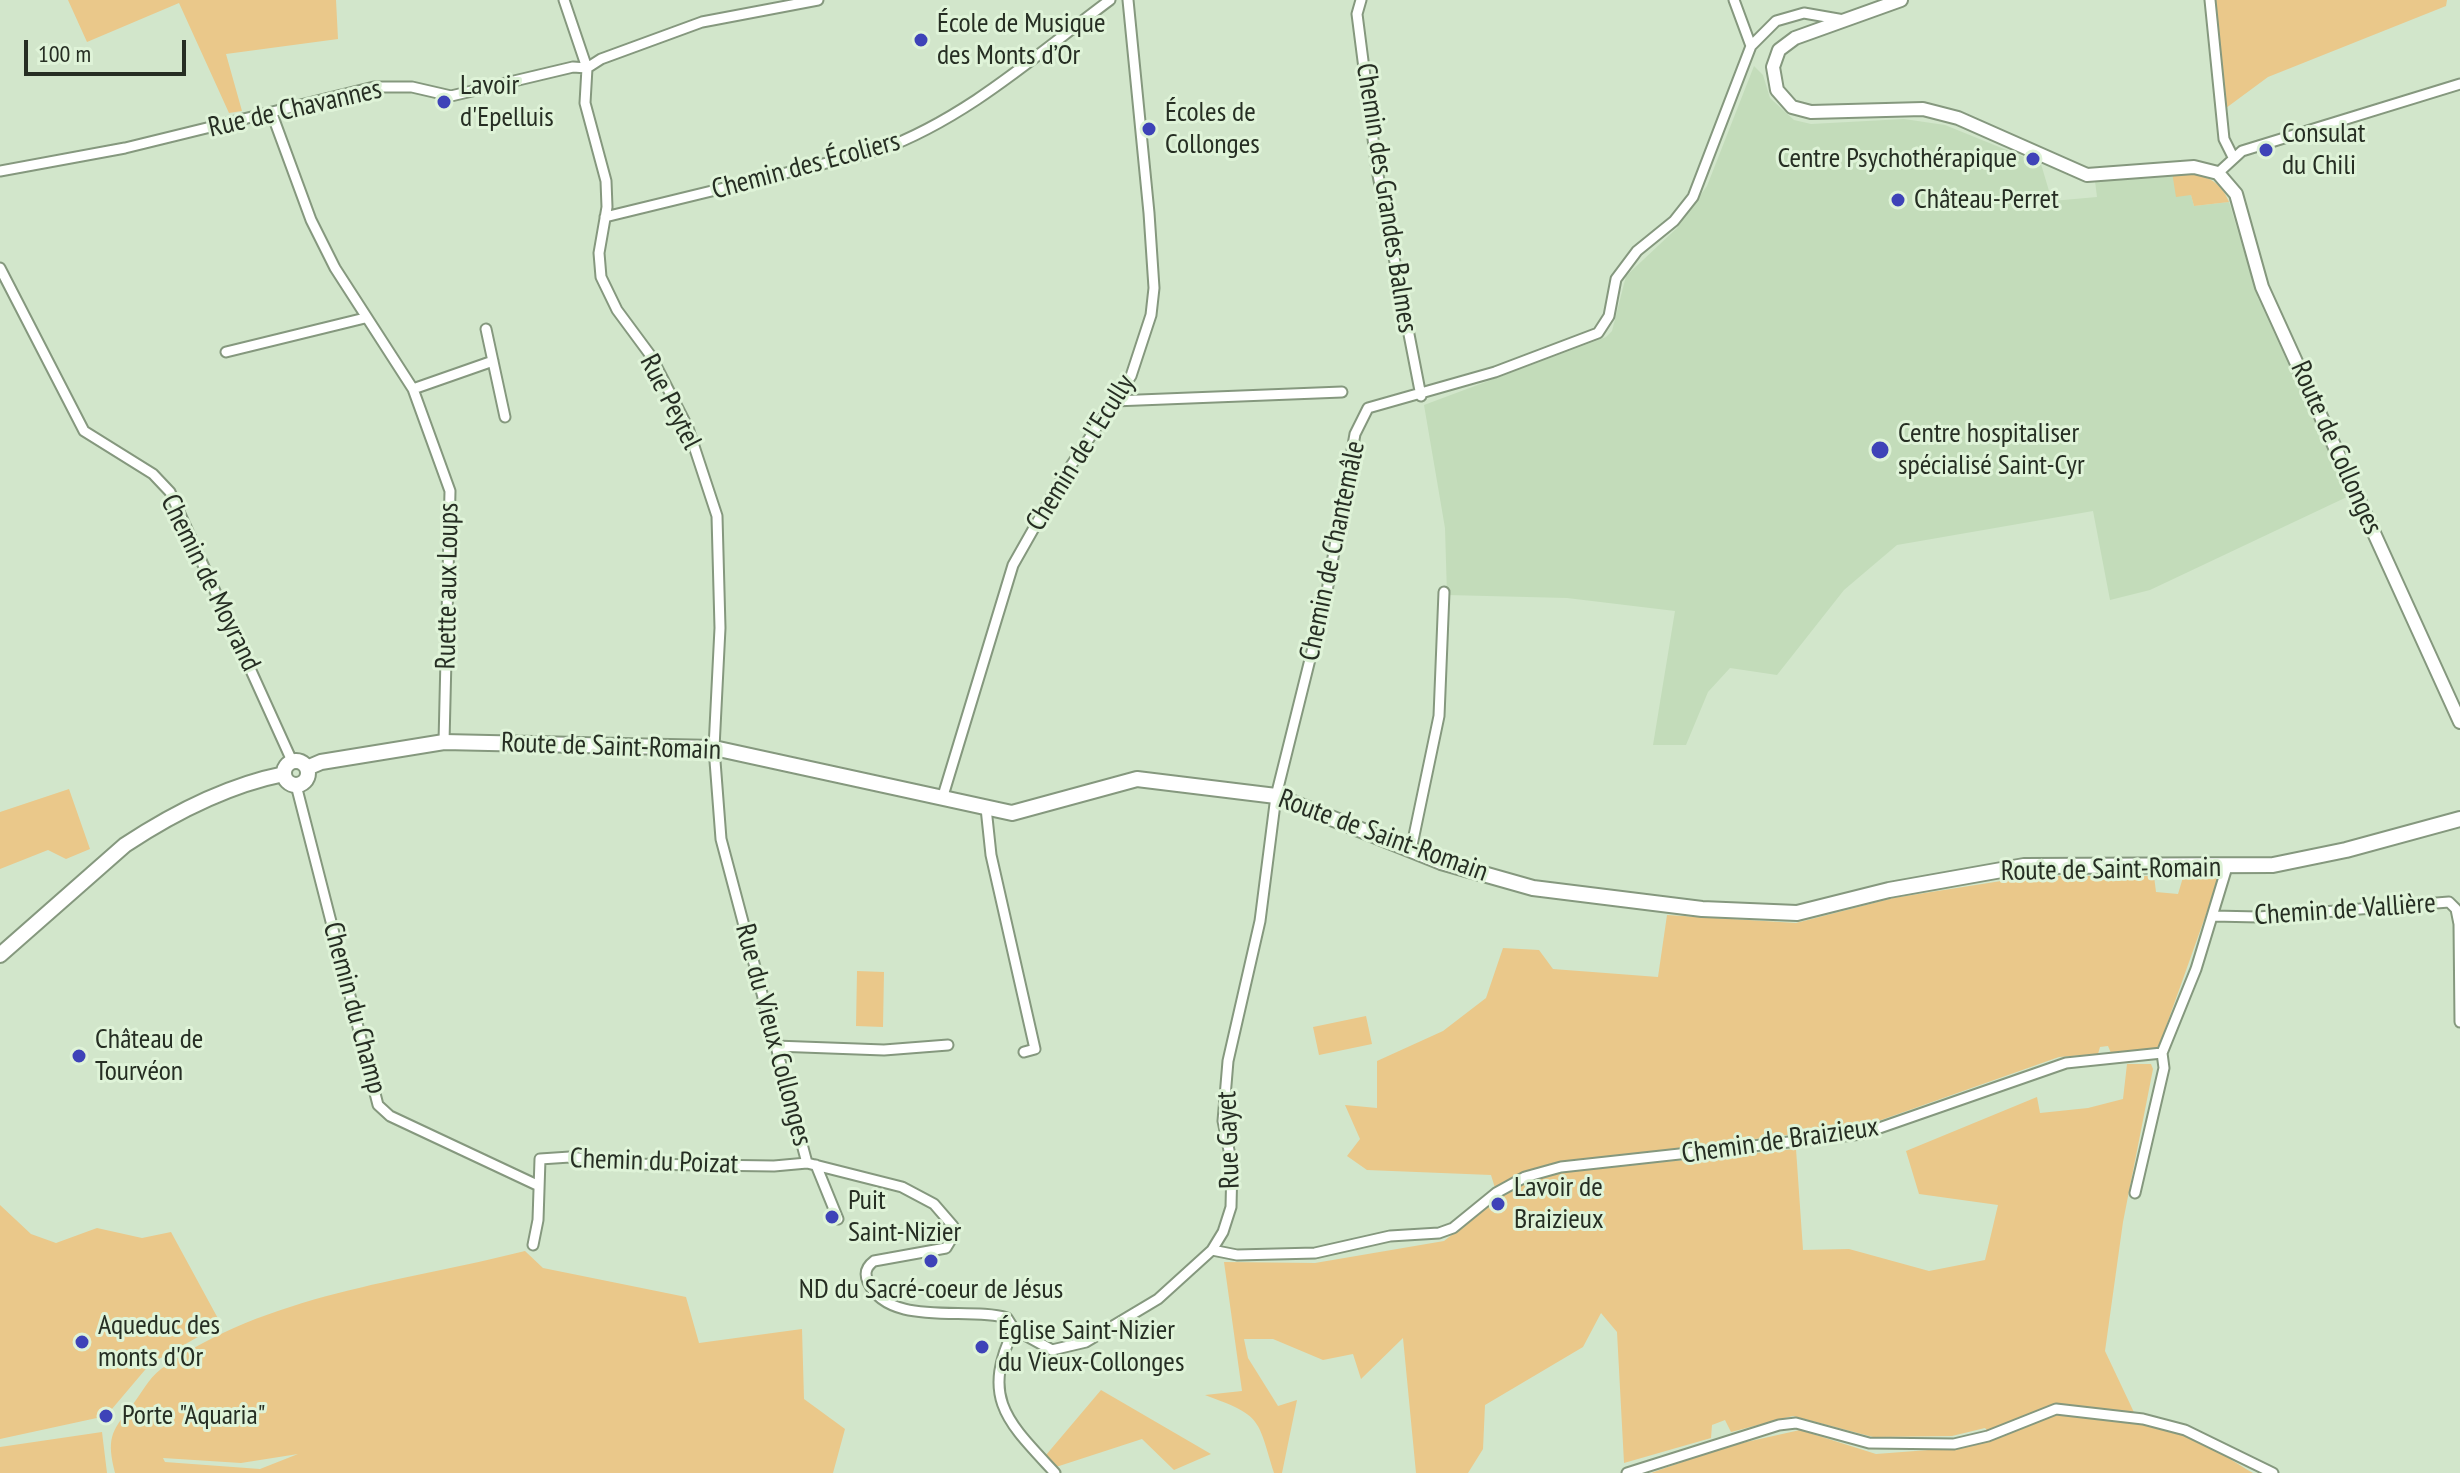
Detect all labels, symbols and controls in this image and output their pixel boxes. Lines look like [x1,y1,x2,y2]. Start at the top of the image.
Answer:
place label: École de Musique des Monts d’Or [937,7,1106,73]
scale bar [28,24,190,74]
marker: École de Musique des Monts d’Or [912,31,930,49]
text: 100 m [38,38,91,69]
street label: Chemin des Grandes Balmes [1348,61,1424,335]
place label: Lavoir d'Epelluis [460,69,554,135]
street label: Rue de Chavannes [205,73,385,145]
marker: Lavoir d'Epelluis [435,93,453,111]
place label: Écoles de Collonges [1165,96,1260,162]
place label: Consulat du Chili [2282,117,2365,183]
marker: Écoles de Collonges [1140,120,1158,138]
street label: Chemin des Écoliers [708,125,904,207]
marker: Consulat du Chili [2257,141,2275,159]
place label: Centre Psychothérapique [1777,142,2017,176]
marker: Centre Psychothérapique [2024,150,2042,168]
place label: Château-Perret [1914,183,2059,217]
marker: Château-Perret [1889,191,1907,209]
street label: Rue Peytel [632,349,708,455]
street label: Route de Collonges [2283,356,2389,540]
street label: Chemin de l'Ecully [1020,369,1142,537]
place label: Centre hospitaliser spécialisé Saint-Cyr [1898,417,2085,483]
street label: Chemin de Chantemâle [1293,438,1373,664]
marker: Centre hospitaliser spécialisé Saint-Cyr [1869,439,1891,461]
street label: Chemin de Moyrand [153,489,267,677]
street label: Ruette aux Loups [430,502,466,670]
street label: Route de Saint-Romain [500,726,722,768]
street label: Route de Saint-Romain [1274,783,1492,889]
street label: Route de Saint-Romain [2001,851,2221,889]
street label: Chemin de Vallière [2253,887,2437,933]
street label: Chemin du Champ [315,919,393,1097]
street label: Rue du Vieux Collonges [727,920,819,1150]
place label: Château de Tourvéon [95,1023,203,1089]
marker: Château de Tourvéon [70,1047,88,1065]
street label: Rue Gayet [1211,1091,1247,1189]
street label: Chemin de Braizieux [1679,1111,1881,1171]
street label: Chemin du Poizat [569,1142,739,1182]
place label: Lavoir de Braizieux [1514,1171,1604,1237]
place label: Puit Saint-Nizier [848,1184,961,1250]
marker: Lavoir de Braizieux [1489,1195,1507,1213]
marker: Puit Saint-Nizier [823,1208,841,1226]
marker: ND du Sacré-coeur de Jésus [922,1252,940,1270]
place label: ND du Sacré-coeur de Jésus [799,1273,1063,1307]
place label: Aqueduc des monts d'Or [98,1309,220,1375]
place label: Église Saint-Nizier du Vieux-Collonges [998,1314,1184,1380]
marker: Aqueduc des monts d'Or [73,1333,91,1351]
marker: Église Saint-Nizier du Vieux-Collonges [973,1338,991,1356]
place label: Porte "Aquaria" [122,1399,265,1433]
marker: Porte "Aquaria" [97,1407,115,1425]

